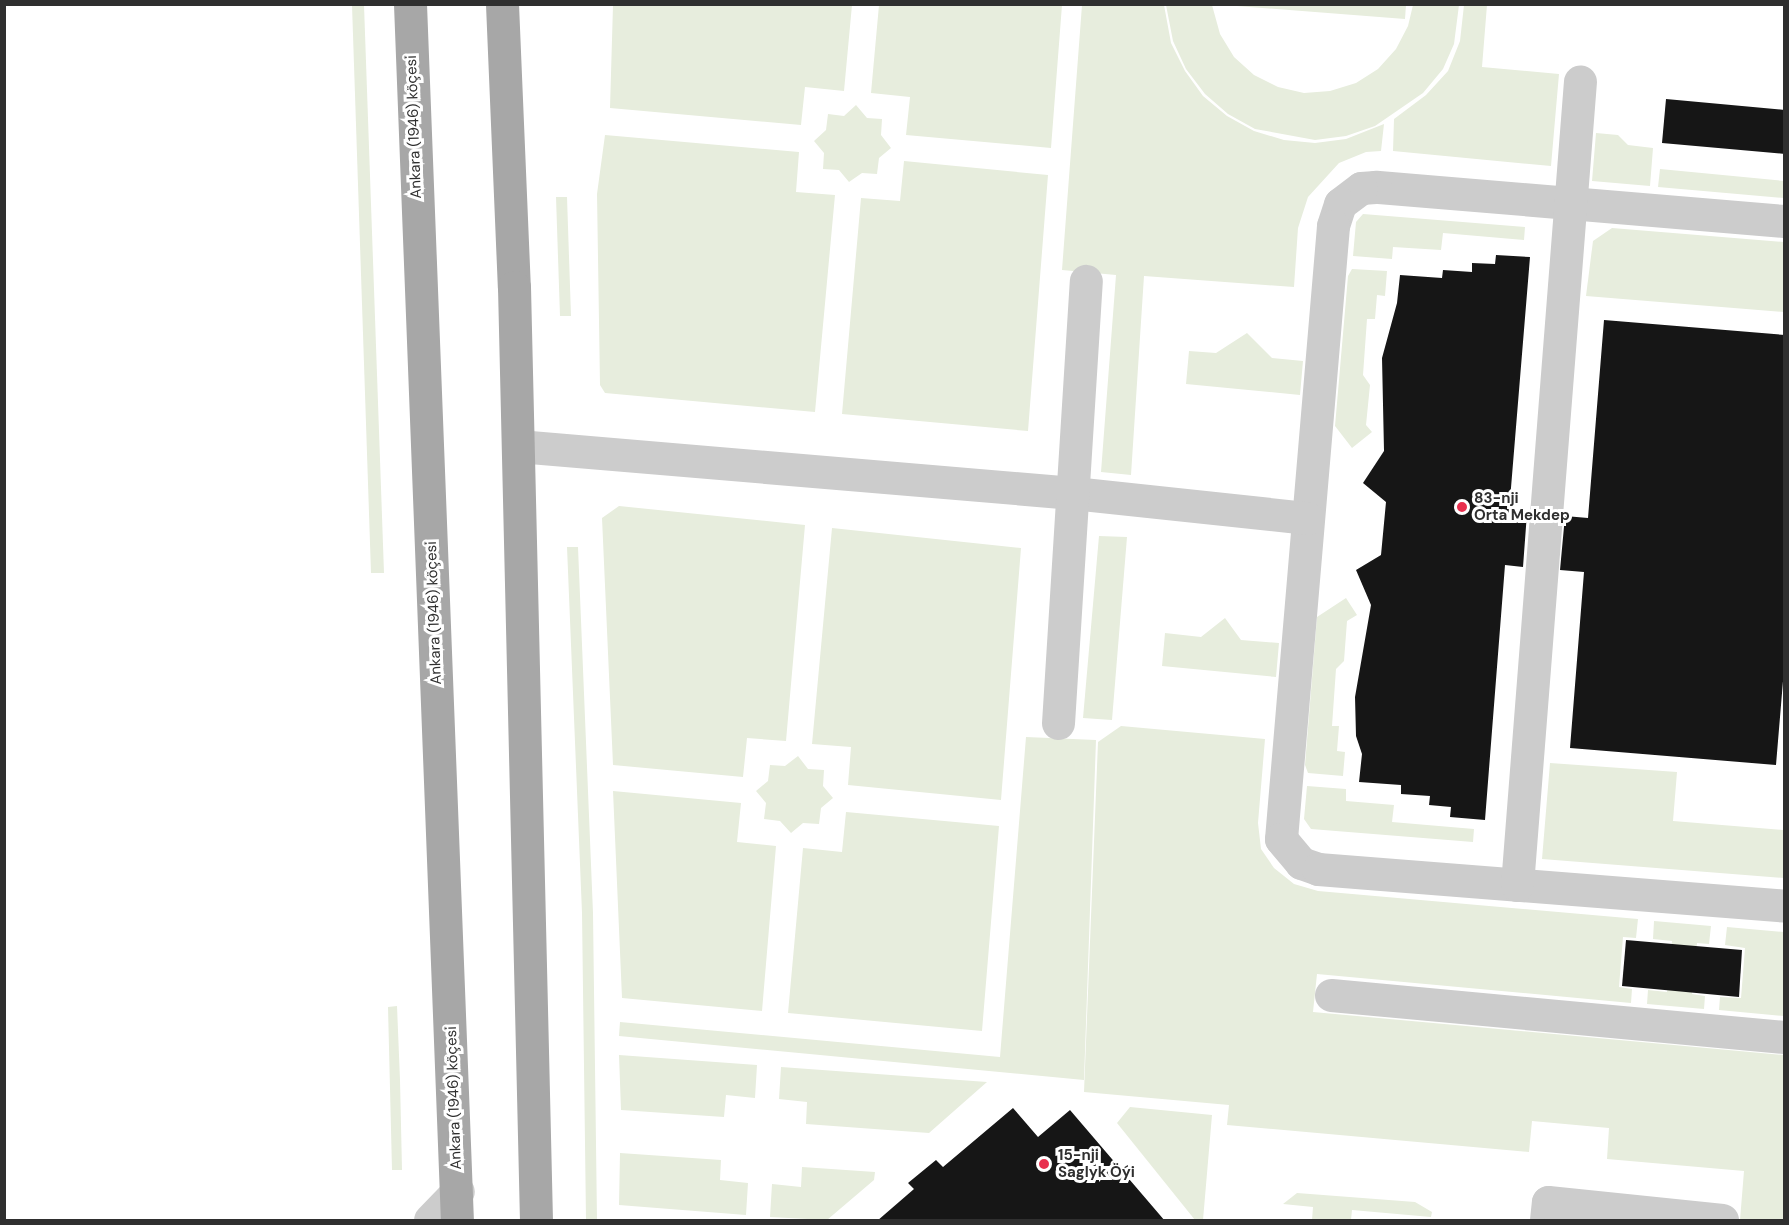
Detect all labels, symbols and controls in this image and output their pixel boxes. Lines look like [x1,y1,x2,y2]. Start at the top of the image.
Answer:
street label: Ankara (1946) köçesi [403,55,425,199]
place label: 83-nji Orta Mekdep [1474,489,1570,524]
marker: 83-nji Orta Mekdep [1455,500,1469,514]
street label: Ankara (1946) köçesi [423,541,445,685]
street label: Ankara (1946) köçesi [443,1026,465,1170]
place label: 15-nji Saglyk Öýi [1058,1146,1135,1181]
marker: 15-nji Saglyk Öýi [1035,1155,1053,1173]

